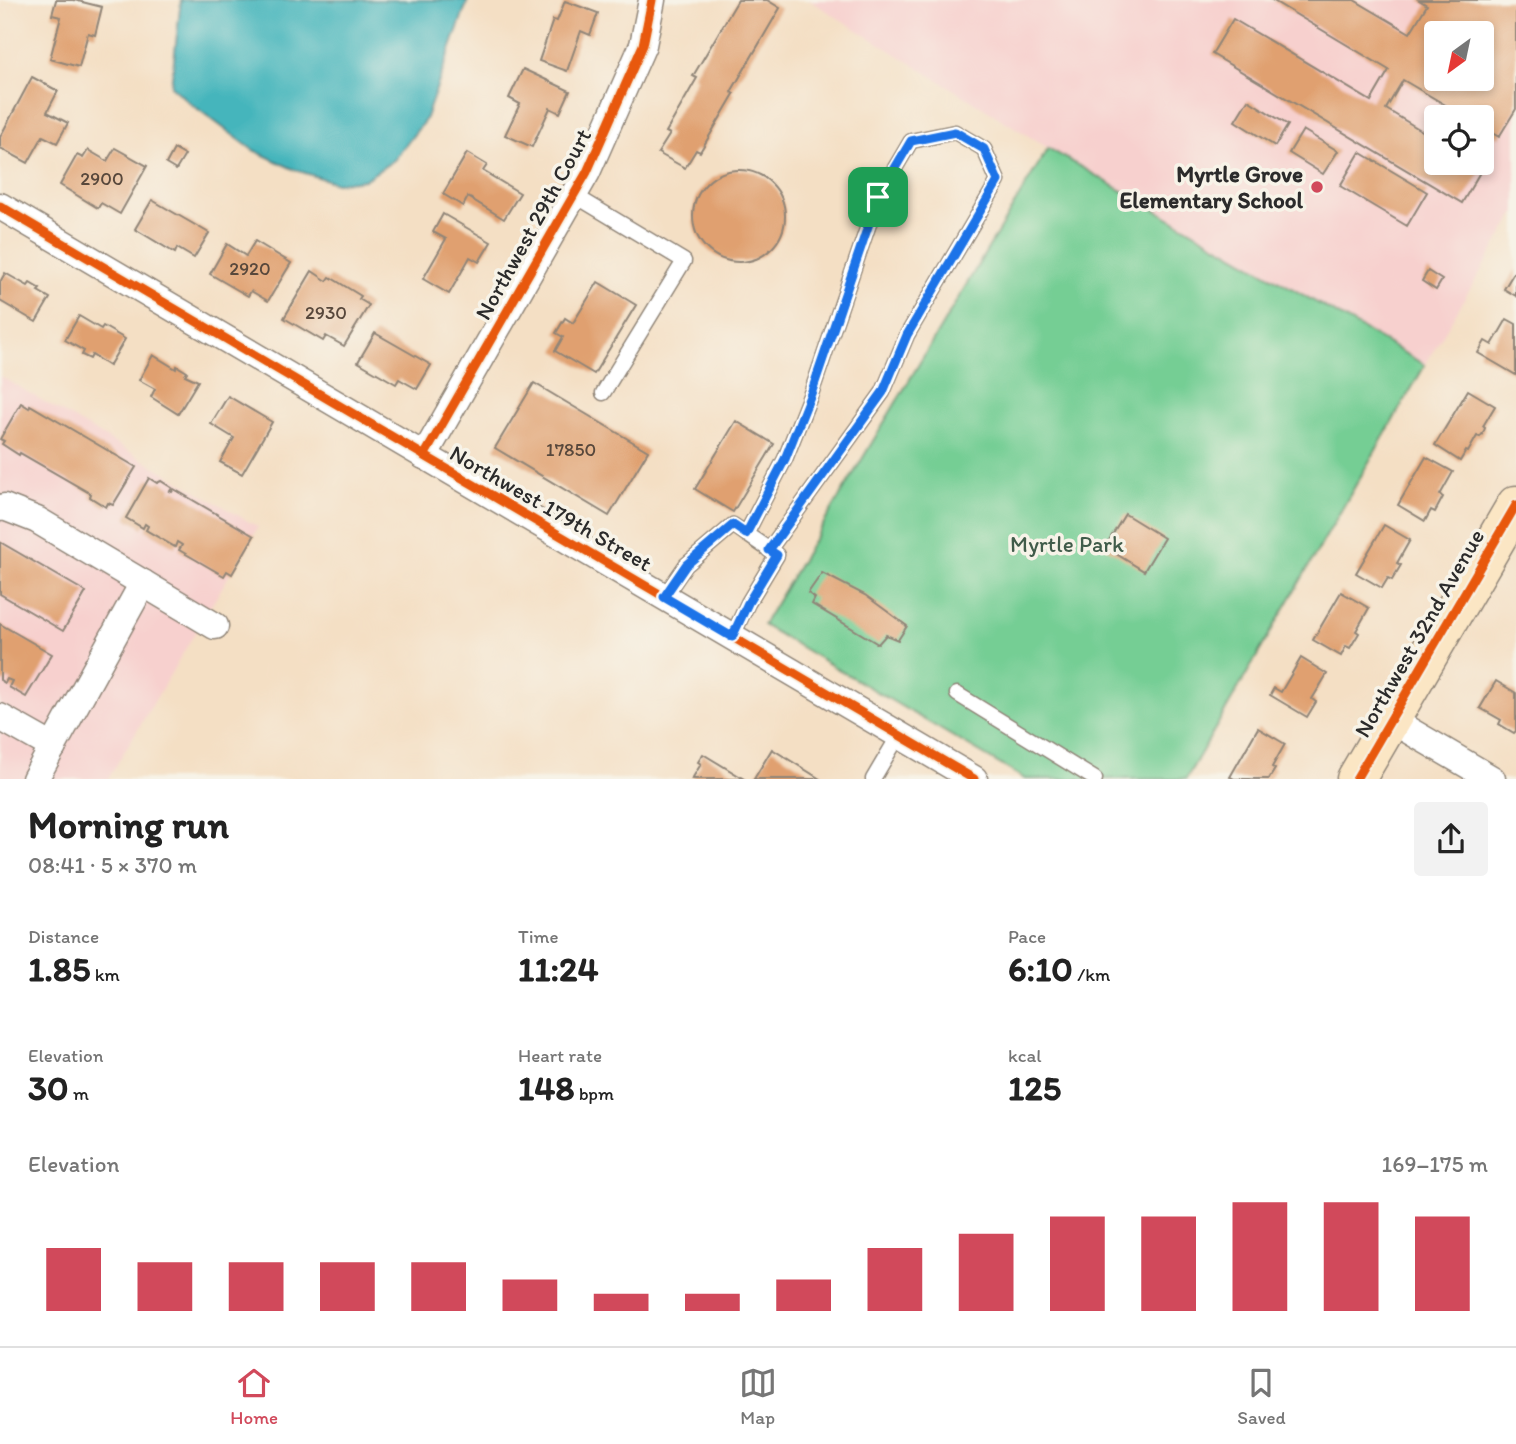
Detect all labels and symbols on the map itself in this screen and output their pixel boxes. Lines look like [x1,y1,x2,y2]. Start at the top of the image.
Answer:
north arrow [1424,21,1494,91]
street label: Northwest 29th Court [469,123,597,325]
place label: Myrtle Grove Elementary School [1120,160,1303,214]
house number: 2900 [80,167,124,190]
pin [848,167,908,227]
marker: Myrtle Grove Elementary School [1309,179,1325,195]
house number: 2920 [229,257,271,280]
house number: 2930 [305,301,347,324]
house number: 17850 [546,438,596,461]
street label: Northwest 179th Street [445,439,657,578]
street label: Northwest 32nd Avenue [1348,524,1490,742]
park label: Myrtle Park [1010,530,1124,558]

